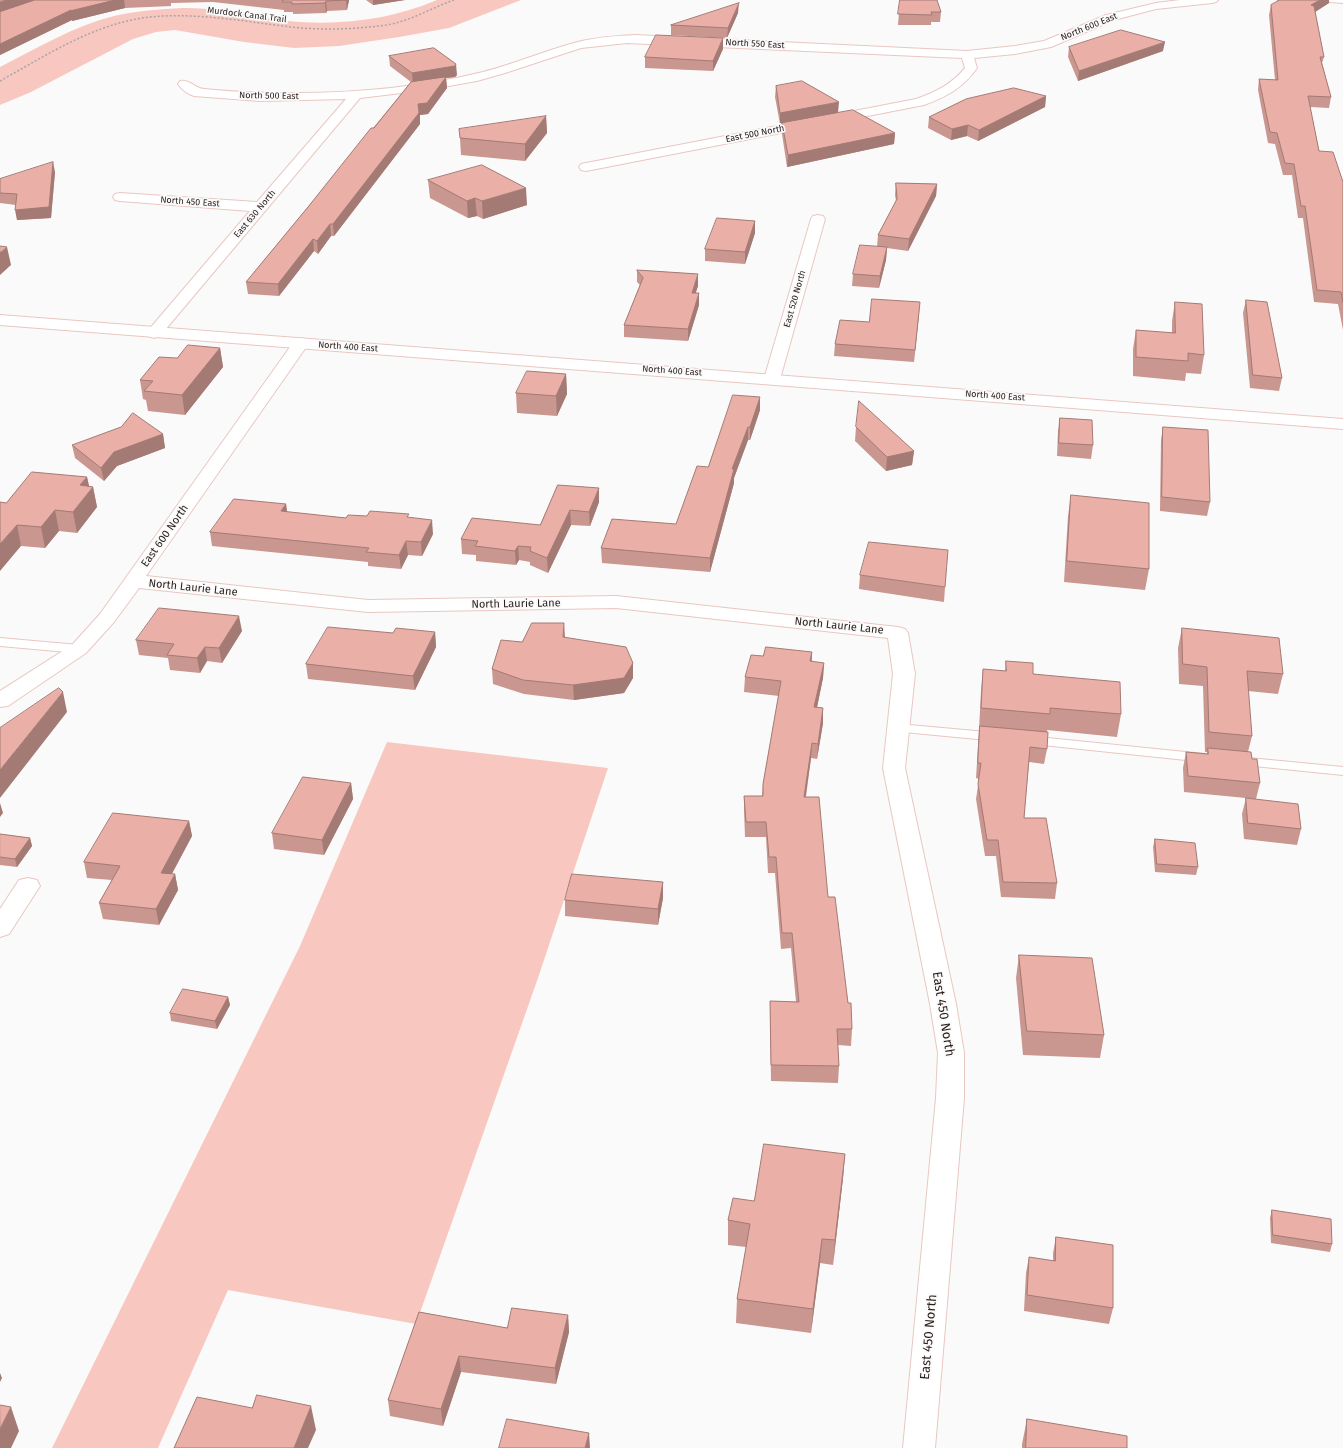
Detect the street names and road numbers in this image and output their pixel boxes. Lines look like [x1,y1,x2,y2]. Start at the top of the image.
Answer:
street label: Murdock Canal Trail [207,5,287,25]
street label: North 600 East [1059,11,1119,43]
street label: North 550 East [725,37,785,51]
street label: North 500 East [239,90,299,102]
street label: East 500 North [725,123,785,145]
street label: East 630 North [232,188,278,240]
street label: North 450 East [160,195,220,209]
street label: East 520 North [782,269,808,329]
street label: North 400 East [318,340,378,354]
street label: North 400 East [642,364,702,378]
street label: North 400 East [965,389,1025,403]
street label: East 600 North [139,502,191,570]
street label: North Laurie Lane [148,577,238,599]
street label: North Laurie Lane [471,597,561,611]
street label: North Laurie Lane [794,615,884,637]
street label: East 450 North [929,970,957,1058]
street label: East 450 North [917,1294,941,1380]

